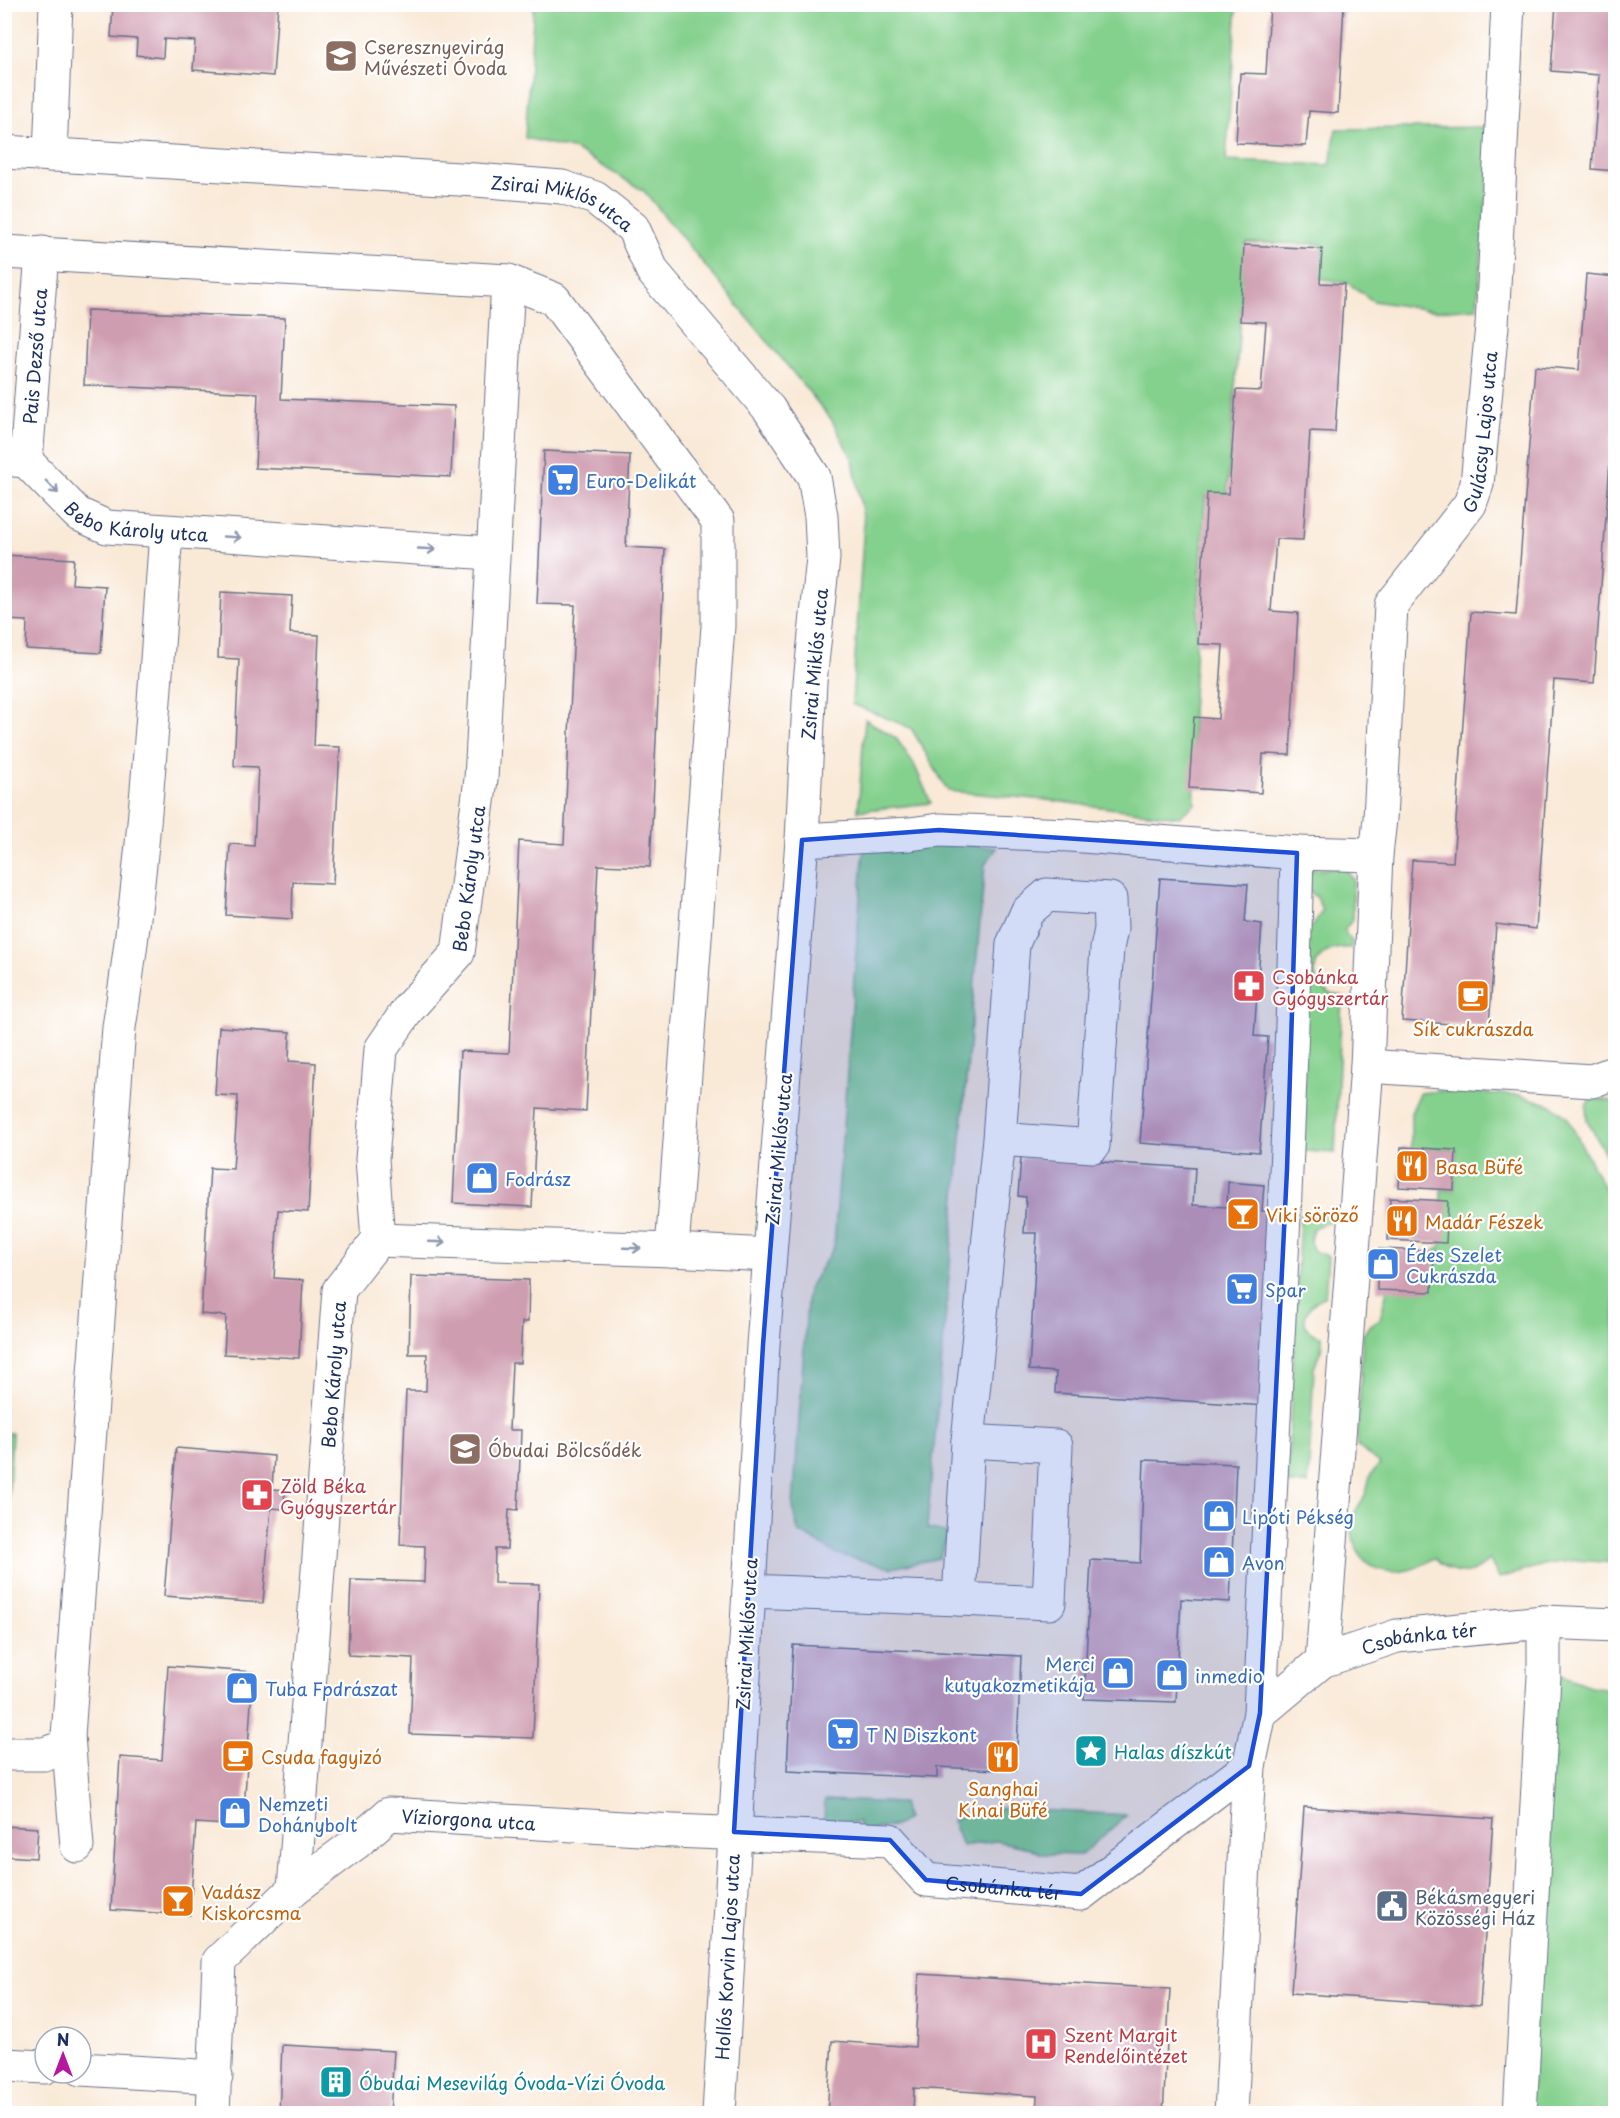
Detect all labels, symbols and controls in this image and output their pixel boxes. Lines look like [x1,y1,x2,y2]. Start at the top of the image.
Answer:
place label: Cseresznyevirág Művészeti Óvoda [364,33,507,81]
school or university icon: Cseresznyevirág Művészeti Óvoda [323,38,359,74]
street label: Zsirai Miklós utca [490,168,640,238]
street label: Pais Dezső utca [15,286,53,425]
street label: Gulácsy Lajos utca [1455,349,1503,518]
supermarket icon: Euro-Delikát [545,462,581,498]
place label: Euro-Delikát [586,467,696,494]
one-way arrow [45,479,59,494]
street label: Bebo Károly utca [59,495,210,547]
one-way arrow [222,532,242,543]
one-way arrow [416,543,436,554]
street label: Zsirai Miklós utca [794,586,834,741]
street label: Bebo Károly utca [445,803,491,953]
place label: Csobánka Gyógyszertár [1272,963,1389,1011]
pharmacy icon: Csobánka Gyógyszertár [1231,968,1267,1004]
cafe icon: Sík cukrászda [1455,978,1491,1014]
place label: Sík cukrászda [1413,1015,1534,1042]
street label: Zsirai Miklós utca [758,1071,798,1226]
restaurant icon: Basa Büfé [1394,1148,1430,1184]
place label: Basa Büfé [1435,1153,1523,1180]
shop icon: Fodrász [464,1160,500,1196]
place label: Fodrász [505,1165,571,1192]
bar icon: Viki söröző [1225,1196,1261,1232]
place label: Viki söröző [1266,1201,1359,1228]
restaurant icon: Madár Fészek [1384,1203,1420,1239]
place label: Madár Fészek [1425,1208,1543,1235]
one-way arrow [426,1236,446,1247]
place label: Édes Szelet Cukrászda [1406,1241,1502,1289]
one-way arrow [621,1243,641,1254]
shop icon: Édes Szelet Cukrászda [1365,1246,1401,1282]
supermarket icon: Spar [1224,1271,1260,1307]
place label: Spar [1265,1276,1306,1303]
street label: Bebo Károly utca [314,1299,352,1449]
school or university icon: Óbudai Bölcsődék [447,1431,483,1467]
place label: Óbudai Bölcsődék [488,1436,642,1463]
place label: Zöld Béka Gyógyszertár [280,1472,397,1520]
pharmacy icon: Zöld Béka Gyógyszertár [239,1477,275,1513]
shop icon: Lipóti Pékség [1201,1498,1237,1534]
place label: Lipóti Pékség [1242,1503,1354,1530]
shop icon: Avon [1201,1544,1237,1580]
place label: Avon [1242,1549,1285,1576]
street label: Zsirai Miklós utca [729,1556,764,1711]
street label: Csobánka tér [1357,1615,1479,1661]
place label: Merci kutyakozmetikája [944,1650,1096,1698]
shop icon: Merci kutyakozmetikája [1100,1655,1136,1691]
shop icon: inmedio [1154,1657,1190,1693]
place label: inmedio [1195,1662,1263,1689]
shop icon: Tuba Fpdrászat [224,1670,260,1706]
place label: Tuba Fpdrászat [265,1675,398,1702]
supermarket icon: T N Diszkont [825,1716,861,1752]
place label: T N Diszkont [866,1721,977,1748]
place icon: Halas díszkút [1073,1733,1109,1769]
cafe icon: Csuda fagyizó [220,1738,256,1774]
place label: Halas díszkút [1114,1738,1232,1765]
restaurant icon: Sanghai Kínai Büfé [985,1739,1021,1775]
place label: Csuda fagyizó [261,1743,382,1770]
place label: Sanghai Kínai Büfé [958,1775,1048,1823]
place label: Nemzeti Dohánybolt [258,1790,357,1838]
shop icon: Nemzeti Dohánybolt [217,1795,253,1831]
street label: Víziorgona utca [401,1801,537,1836]
street label: Hollós Korvin Lajos utca [708,1852,746,2061]
street label: Csobánka tér [944,1868,1064,1906]
place label: Vadász Kiskorcsma [201,1878,302,1926]
bar icon: Vadász Kiskorcsma [160,1883,196,1919]
place label: Békásmegyeri Közösségi Ház [1415,1883,1536,1931]
public building icon: Békásmegyeri Közösségi Ház [1374,1888,1410,1924]
place label: Szent Margit Rendelőintézet [1064,2021,1188,2069]
north arrow [33,2025,93,2085]
hospital icon: Szent Margit Rendelőintézet [1023,2026,1059,2062]
text: N [57,2027,69,2051]
building icon: Óbudai Mesevilág Óvoda-Vízi Óvoda [318,2064,354,2100]
place label: Óbudai Mesevilág Óvoda-Vízi Óvoda [359,2069,665,2096]

